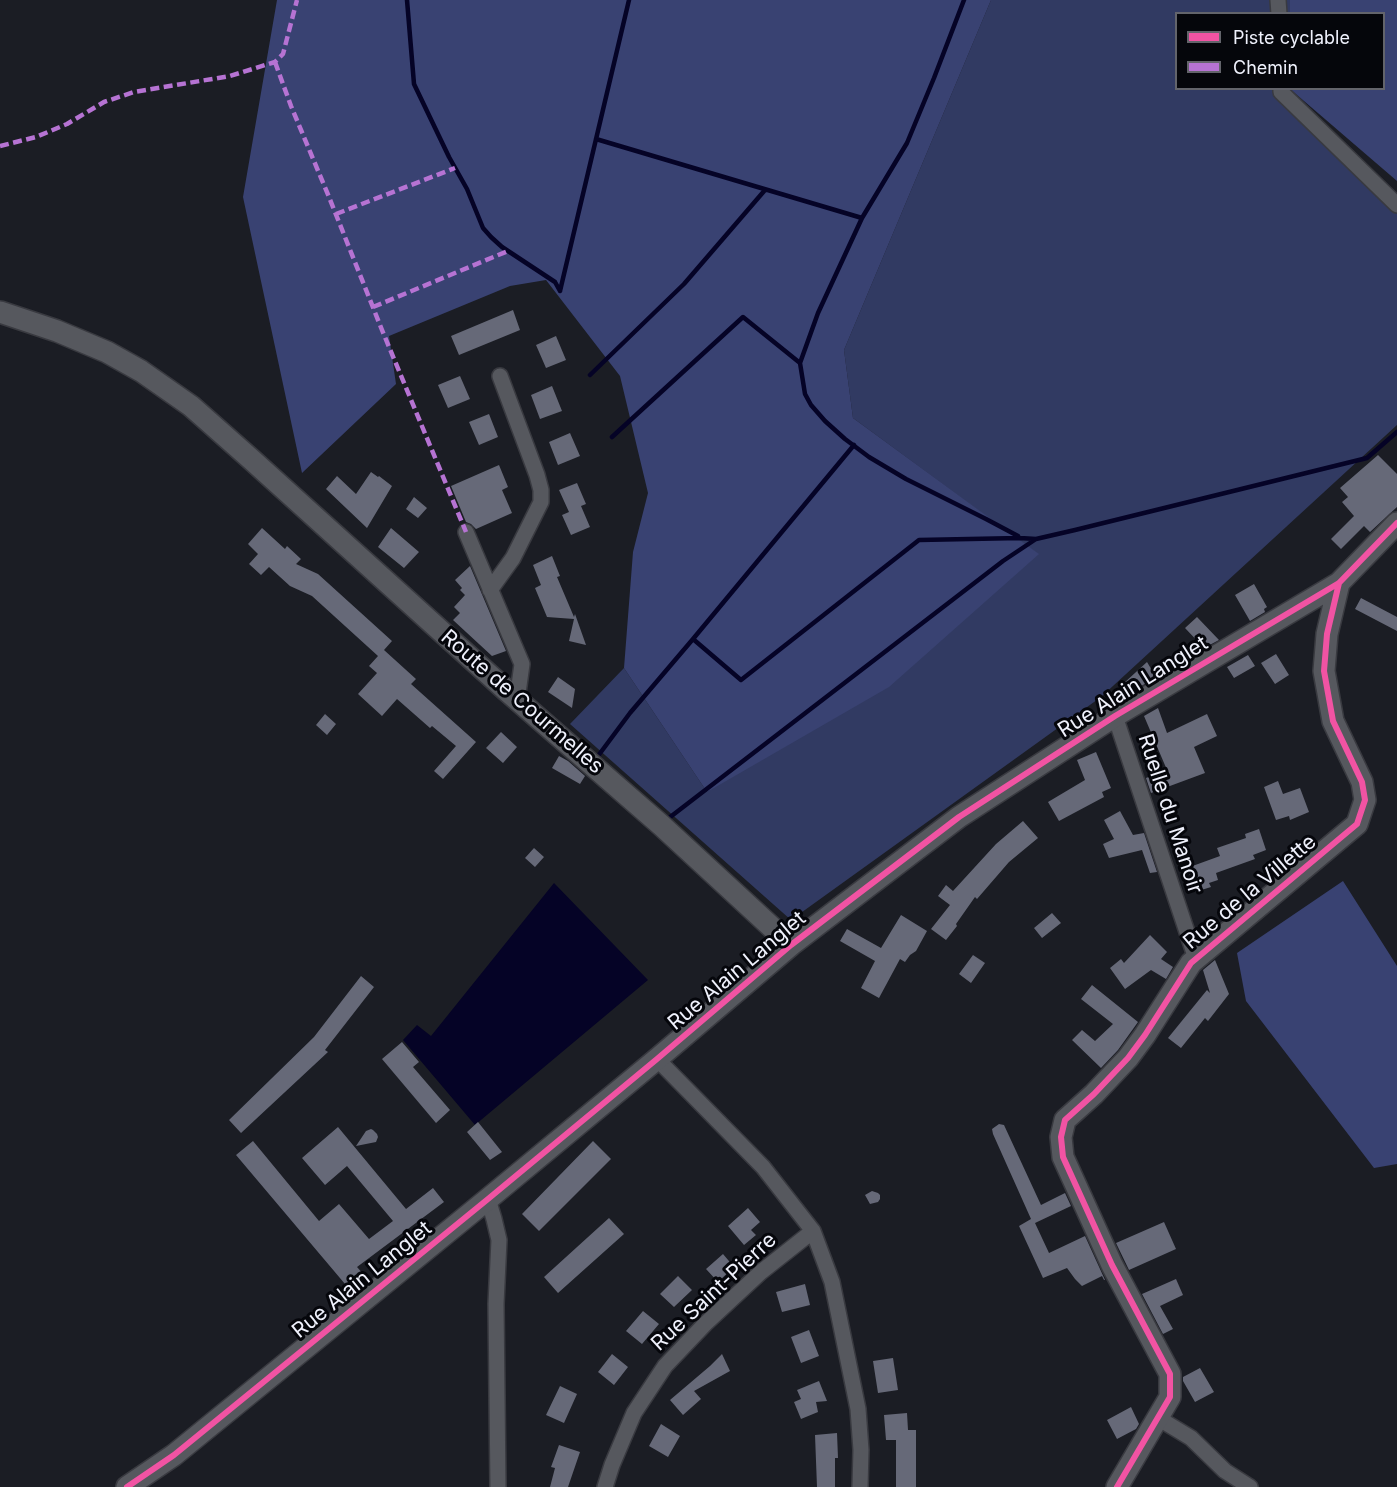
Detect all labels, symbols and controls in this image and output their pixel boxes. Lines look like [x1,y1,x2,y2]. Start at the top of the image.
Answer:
legend [1175,12,1385,90]
text: Piste cyclable [1233,27,1350,48]
text: Chemin [1233,57,1298,78]
street label: Route de Courmelles [436,625,608,779]
street label: Rue Alain Langlet [1053,631,1213,743]
street label: Ruelle du Manoir [1132,731,1208,897]
street label: Rue de la Villette [1179,829,1321,955]
street label: Rue Alain Langlet [663,906,811,1036]
street label: Rue Alain Langlet [287,1216,437,1344]
street label: Rue Saint-Pierre [646,1228,782,1356]

